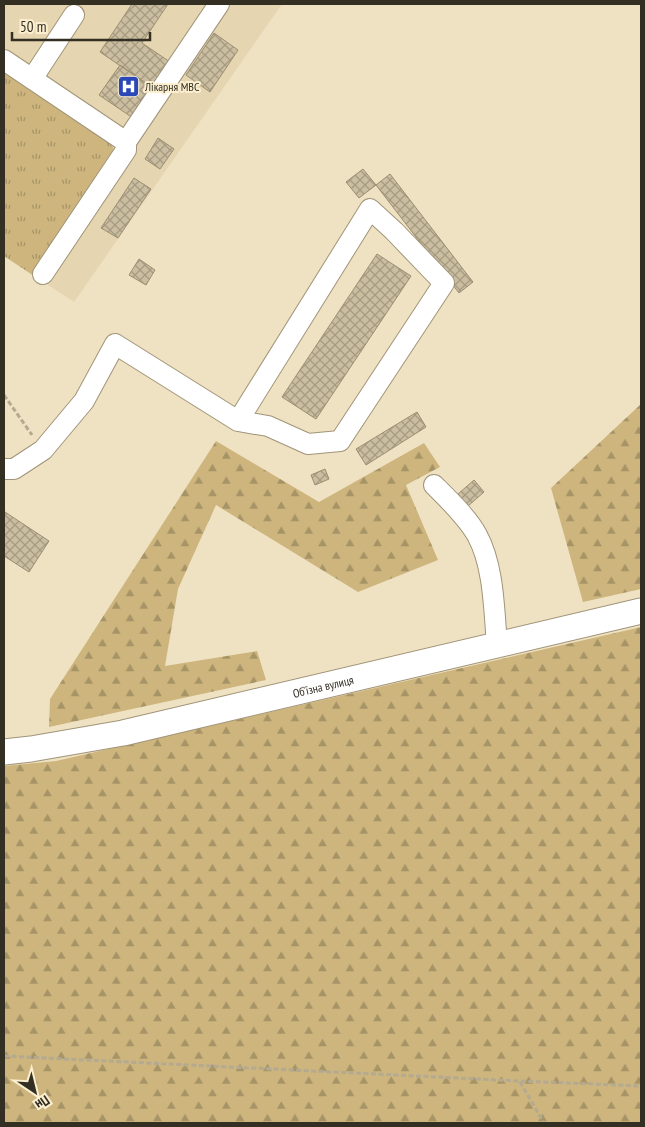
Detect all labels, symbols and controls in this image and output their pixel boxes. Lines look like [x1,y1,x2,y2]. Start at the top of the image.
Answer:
scale bar [12,10,150,42]
text: 50 m [20,17,46,36]
hospital icon: Лікарня МВС [117,74,141,98]
place label: Лікарня МВС [144,79,200,94]
street label: Об’їзна вулиця [291,671,355,700]
north arrow [10,1067,60,1117]
text: Пн [32,1091,53,1114]

